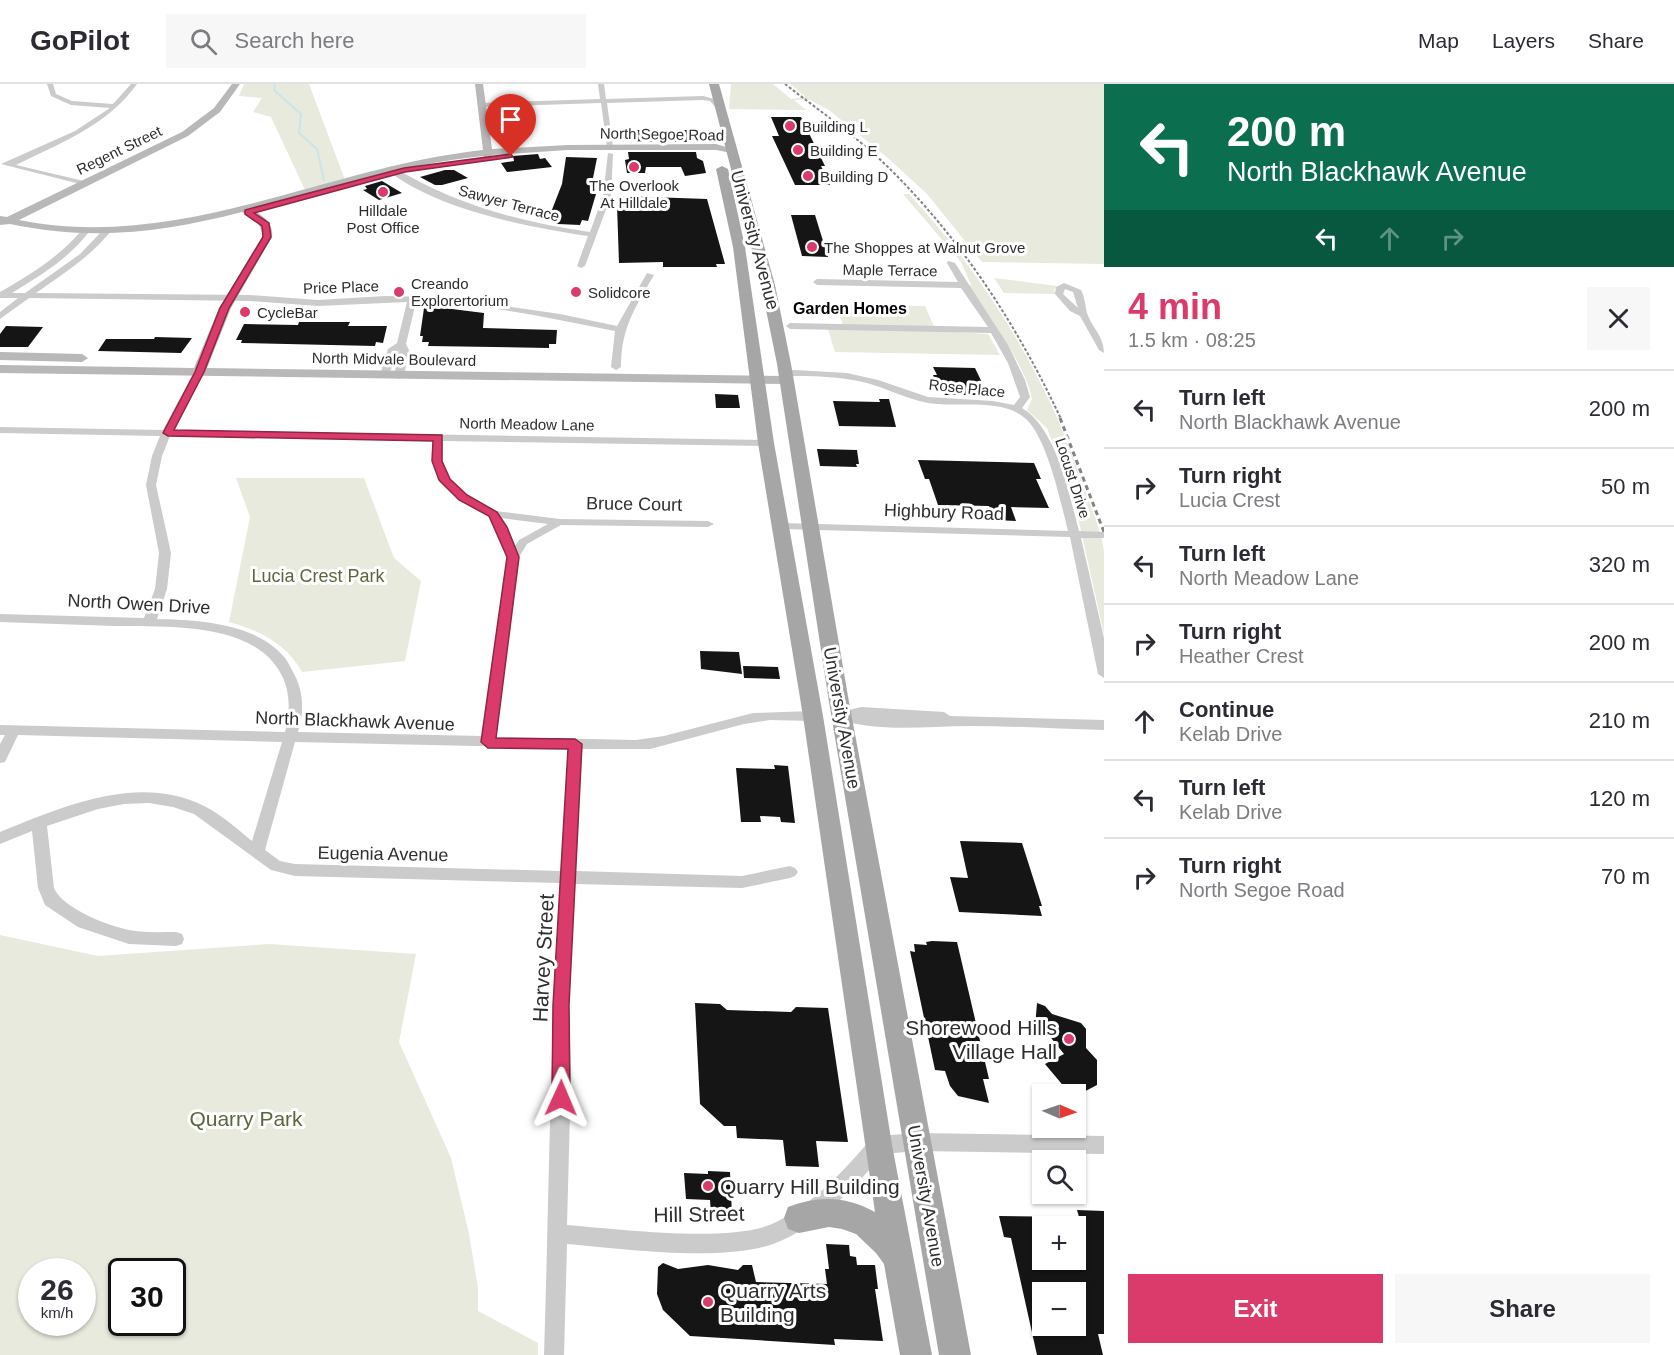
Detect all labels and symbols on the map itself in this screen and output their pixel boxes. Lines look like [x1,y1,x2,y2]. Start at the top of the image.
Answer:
pin [485,94,536,156]
place label: Building L [802,118,868,135]
marker: Building L [783,119,797,133]
street label: Regent Street [74,122,165,178]
street label: North Segoe Road [600,124,724,144]
place label: Building E [810,142,878,159]
marker: Building E [791,143,805,157]
marker: The Overlook At Hilldale [627,160,641,174]
street label: University Avenue [727,168,783,312]
place label: Building D [820,168,889,185]
marker: Building D [801,169,815,183]
place label: The Overlook At Hilldale [589,177,680,211]
street label: Sawyer Terrace [457,181,561,225]
marker: Hilldale Post Office [376,185,390,199]
place label: Hilldale Post Office [346,202,420,236]
place label: The Shoppes at Walnut Grove [824,239,1025,256]
marker: The Shoppes at Walnut Grove [805,240,819,254]
street label: Maple Terrace [842,261,938,279]
place label: Creando Explorertorium [411,275,509,309]
street label: Price Place [303,277,379,297]
place label: Solidcore [588,284,651,301]
marker: Creando Explorertorium [392,285,406,299]
marker: Solidcore [569,285,583,299]
district label: Garden Homes [793,300,907,317]
place label: CycleBar [257,304,318,321]
marker: CycleBar [238,305,252,319]
street label: North Midvale Boulevard [312,349,476,369]
street label: Rose Place [928,376,1006,400]
street label: North Meadow Lane [459,414,595,434]
street label: Locust Drive [1052,436,1094,520]
street label: Bruce Court [586,493,682,515]
street label: Highbury Road [884,500,1004,524]
park label: Lucia Crest Park [251,566,386,586]
street label: North Owen Drive [67,590,211,618]
street label: University Avenue [820,645,864,791]
street label: North Blackhawk Avenue [255,708,455,734]
street label: Eugenia Avenue [317,843,449,865]
street label: Harvey Street [528,893,558,1023]
place label: Shorewood Hills Village Hall [905,1016,1057,1063]
marker: Shorewood Hills Village Hall [1062,1032,1076,1046]
position arrow [529,1066,593,1130]
north arrow [1032,1084,1086,1138]
park label: Quarry Park [189,1107,303,1130]
street label: University Avenue [904,1123,948,1269]
place label: Quarry Hill Building [720,1175,900,1198]
marker: Quarry Hill Building [701,1179,715,1193]
street label: Hill Street [653,1202,745,1226]
speed limit sign: 30 [108,1258,186,1336]
place label: Quarry Arts Building [720,1279,826,1326]
marker: Quarry Arts Building [701,1295,715,1309]

